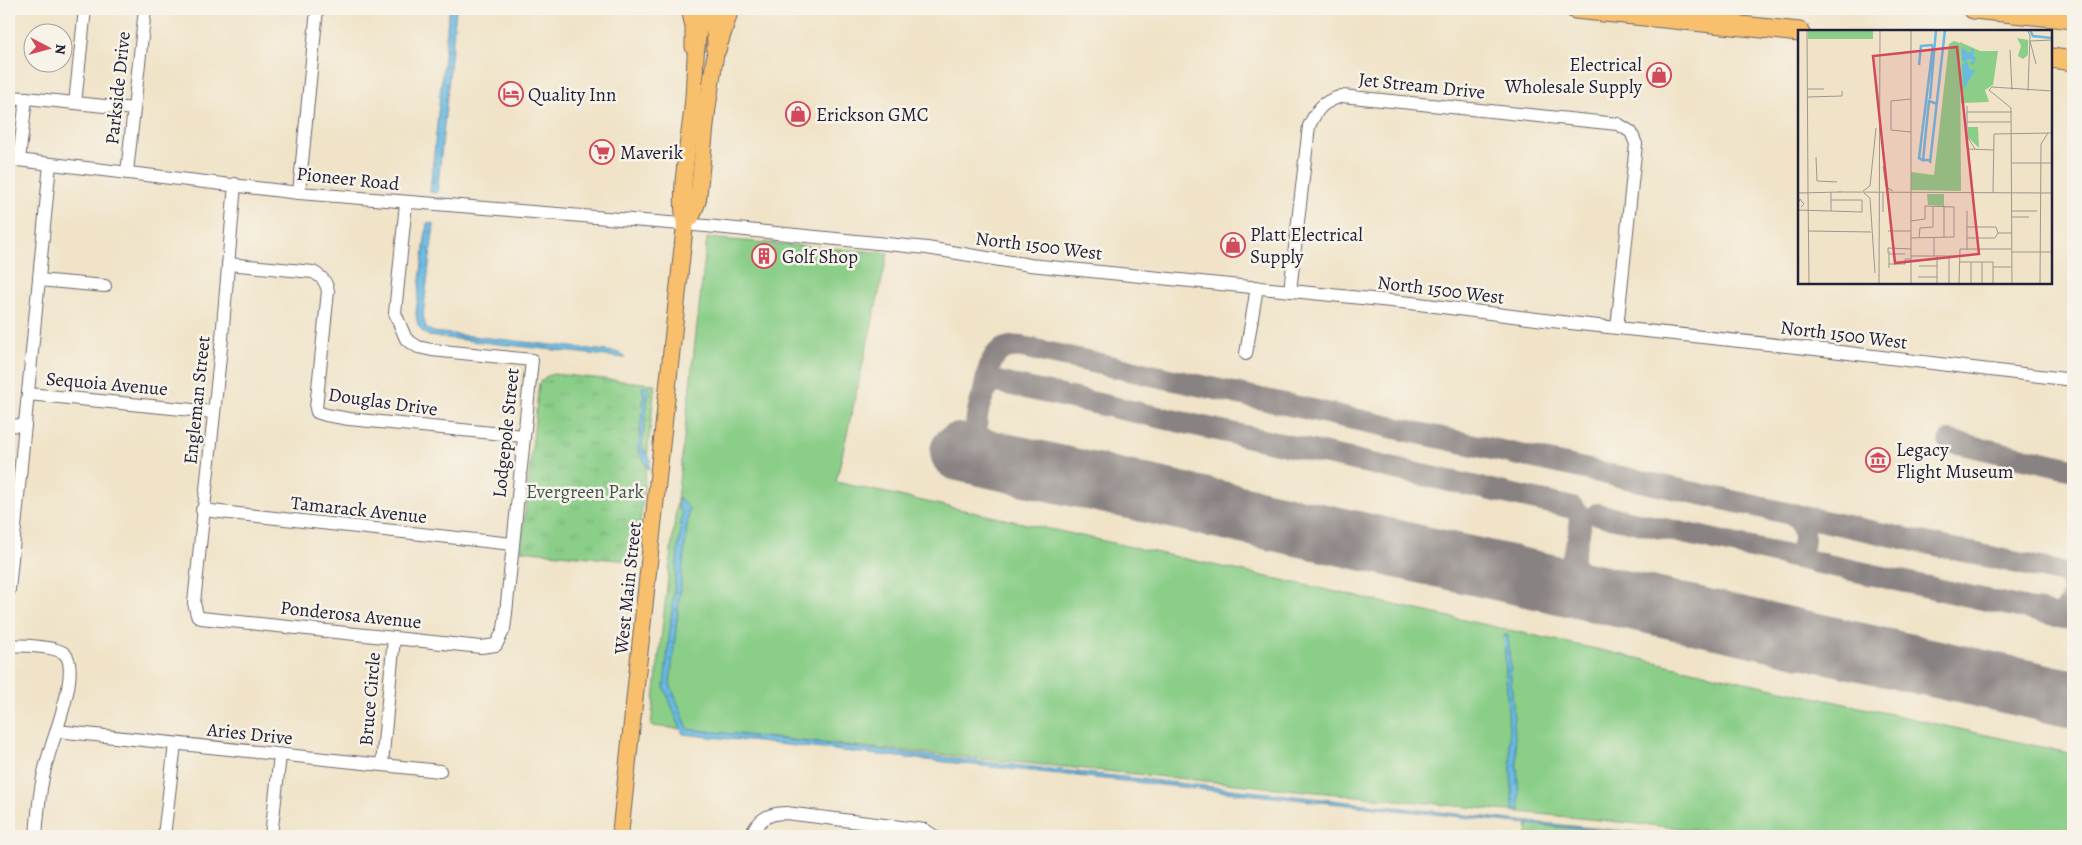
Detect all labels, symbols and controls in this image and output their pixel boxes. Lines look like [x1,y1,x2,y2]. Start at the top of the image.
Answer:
north arrow [22,22,72,72]
street label: Parkside Drive [99,30,137,146]
inset map [1798,30,2052,284]
text: N [50,43,70,55]
place label: Electrical Wholesale Supply [1504,52,1643,100]
shop icon: Electrical Wholesale Supply [1646,62,1672,88]
street label: Jet Stream Drive [1357,66,1486,106]
hotel icon: Quality Inn [498,81,524,107]
place label: Quality Inn [528,82,616,108]
shop icon: Erickson GMC [785,101,811,127]
place label: Erickson GMC [816,102,929,128]
supermarket icon: Maverik [589,139,615,165]
place label: Maverik [620,140,684,166]
street label: Pioneer Road [295,161,401,197]
place label: Platt Electrical Supply [1250,222,1363,270]
street label: North 1500 West [974,225,1104,267]
shop icon: Platt Electrical Supply [1220,232,1246,258]
building icon: Golf Shop [751,243,777,269]
place label: Golf Shop [782,244,858,270]
street label: North 1500 West [1376,269,1506,311]
street label: North 1500 West [1779,314,1909,356]
street label: Engleman Street [177,334,217,466]
street label: Sequoia Avenue [45,366,169,402]
street label: Lodgepole Street [486,367,526,499]
street label: Douglas Drive [327,381,439,423]
place label: Legacy Flight Museum [1896,437,2014,485]
museum icon: Legacy Flight Museum [1865,447,1891,473]
park label: Evergreen Park [526,479,645,505]
street label: Tamarack Avenue [290,490,428,530]
street label: West Main Street [608,520,648,657]
street label: Ponderosa Avenue [279,595,423,635]
street label: Bruce Circle [353,651,387,747]
street label: Aries Drive [205,716,294,751]

